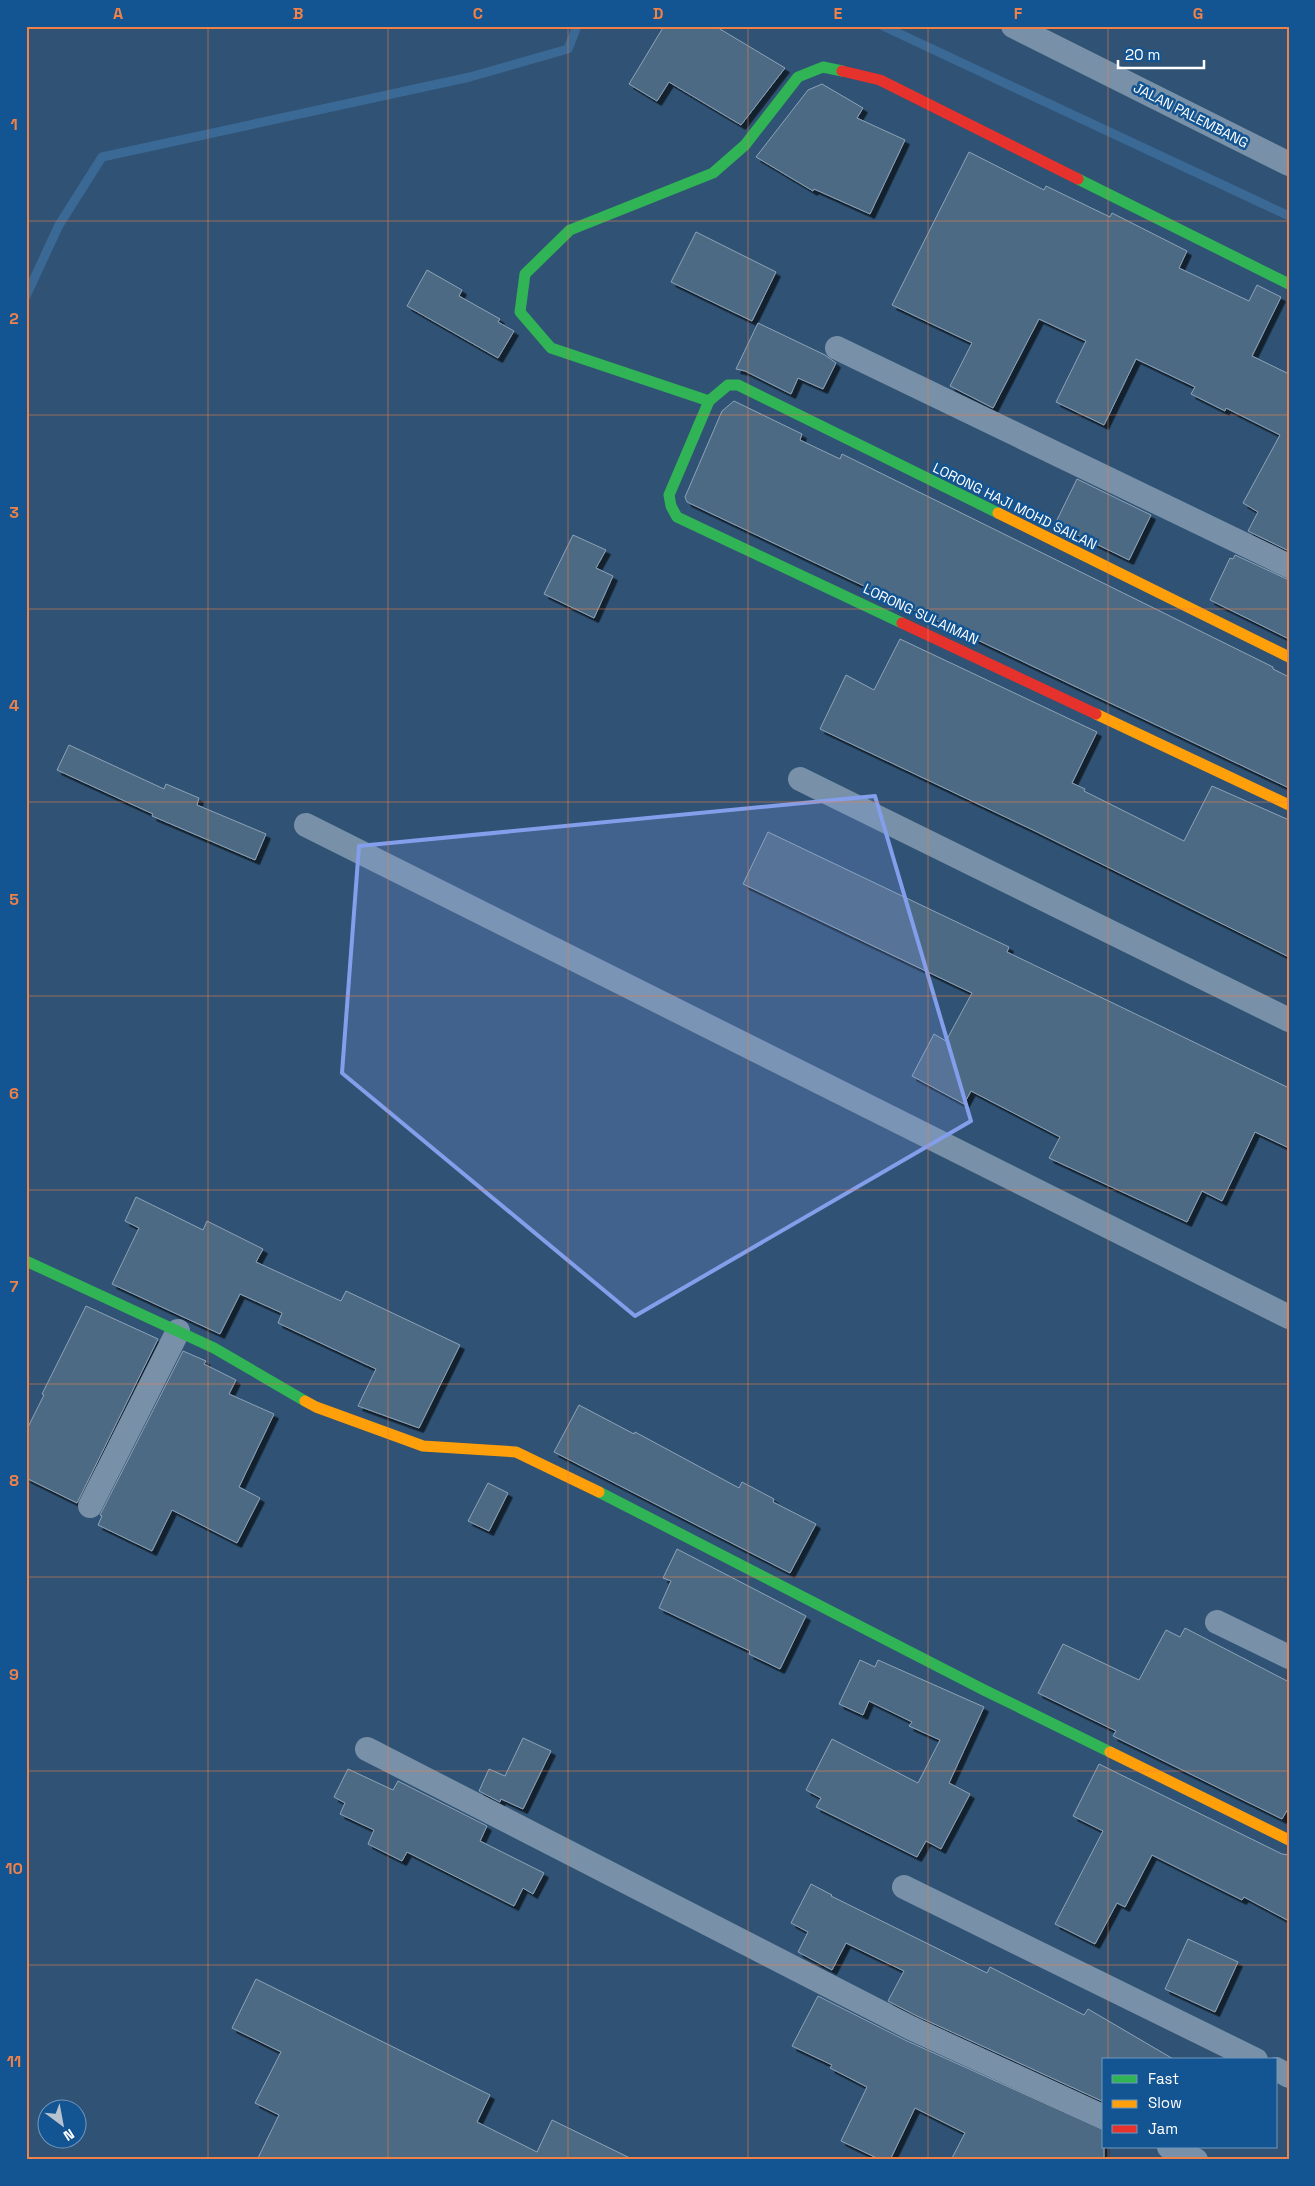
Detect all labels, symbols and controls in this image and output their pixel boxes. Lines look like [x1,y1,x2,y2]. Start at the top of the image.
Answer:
text: A [113,3,123,24]
text: B [293,3,303,24]
text: C [473,3,483,24]
text: D [653,3,663,24]
text: E [834,3,843,24]
text: F [1014,3,1023,24]
text: G [1193,3,1203,24]
scale bar [1118,38,1204,70]
text: 20 m [1125,45,1160,64]
street label: JALAN PALEMBANG [1130,78,1252,152]
text: 1 [10,114,18,135]
text: 2 [9,308,19,329]
street label: LORONG HAJI MOHD SAILAN [930,458,1100,554]
text: 3 [9,502,19,523]
street label: LORONG SULAIMAN [861,579,981,649]
text: 4 [9,695,19,716]
text: 5 [9,889,19,910]
text: 6 [9,1083,19,1104]
text: 7 [10,1276,19,1297]
text: 8 [9,1470,19,1491]
text: 9 [9,1664,19,1685]
text: 10 [5,1858,23,1879]
text: 11 [7,2051,21,2072]
legend [1102,2058,1278,2148]
text: Fast [1148,2069,1179,2088]
text: Slow [1148,2093,1182,2112]
north arrow [38,2098,88,2148]
text: Jam [1148,2119,1178,2138]
text: N [60,2125,78,2145]

